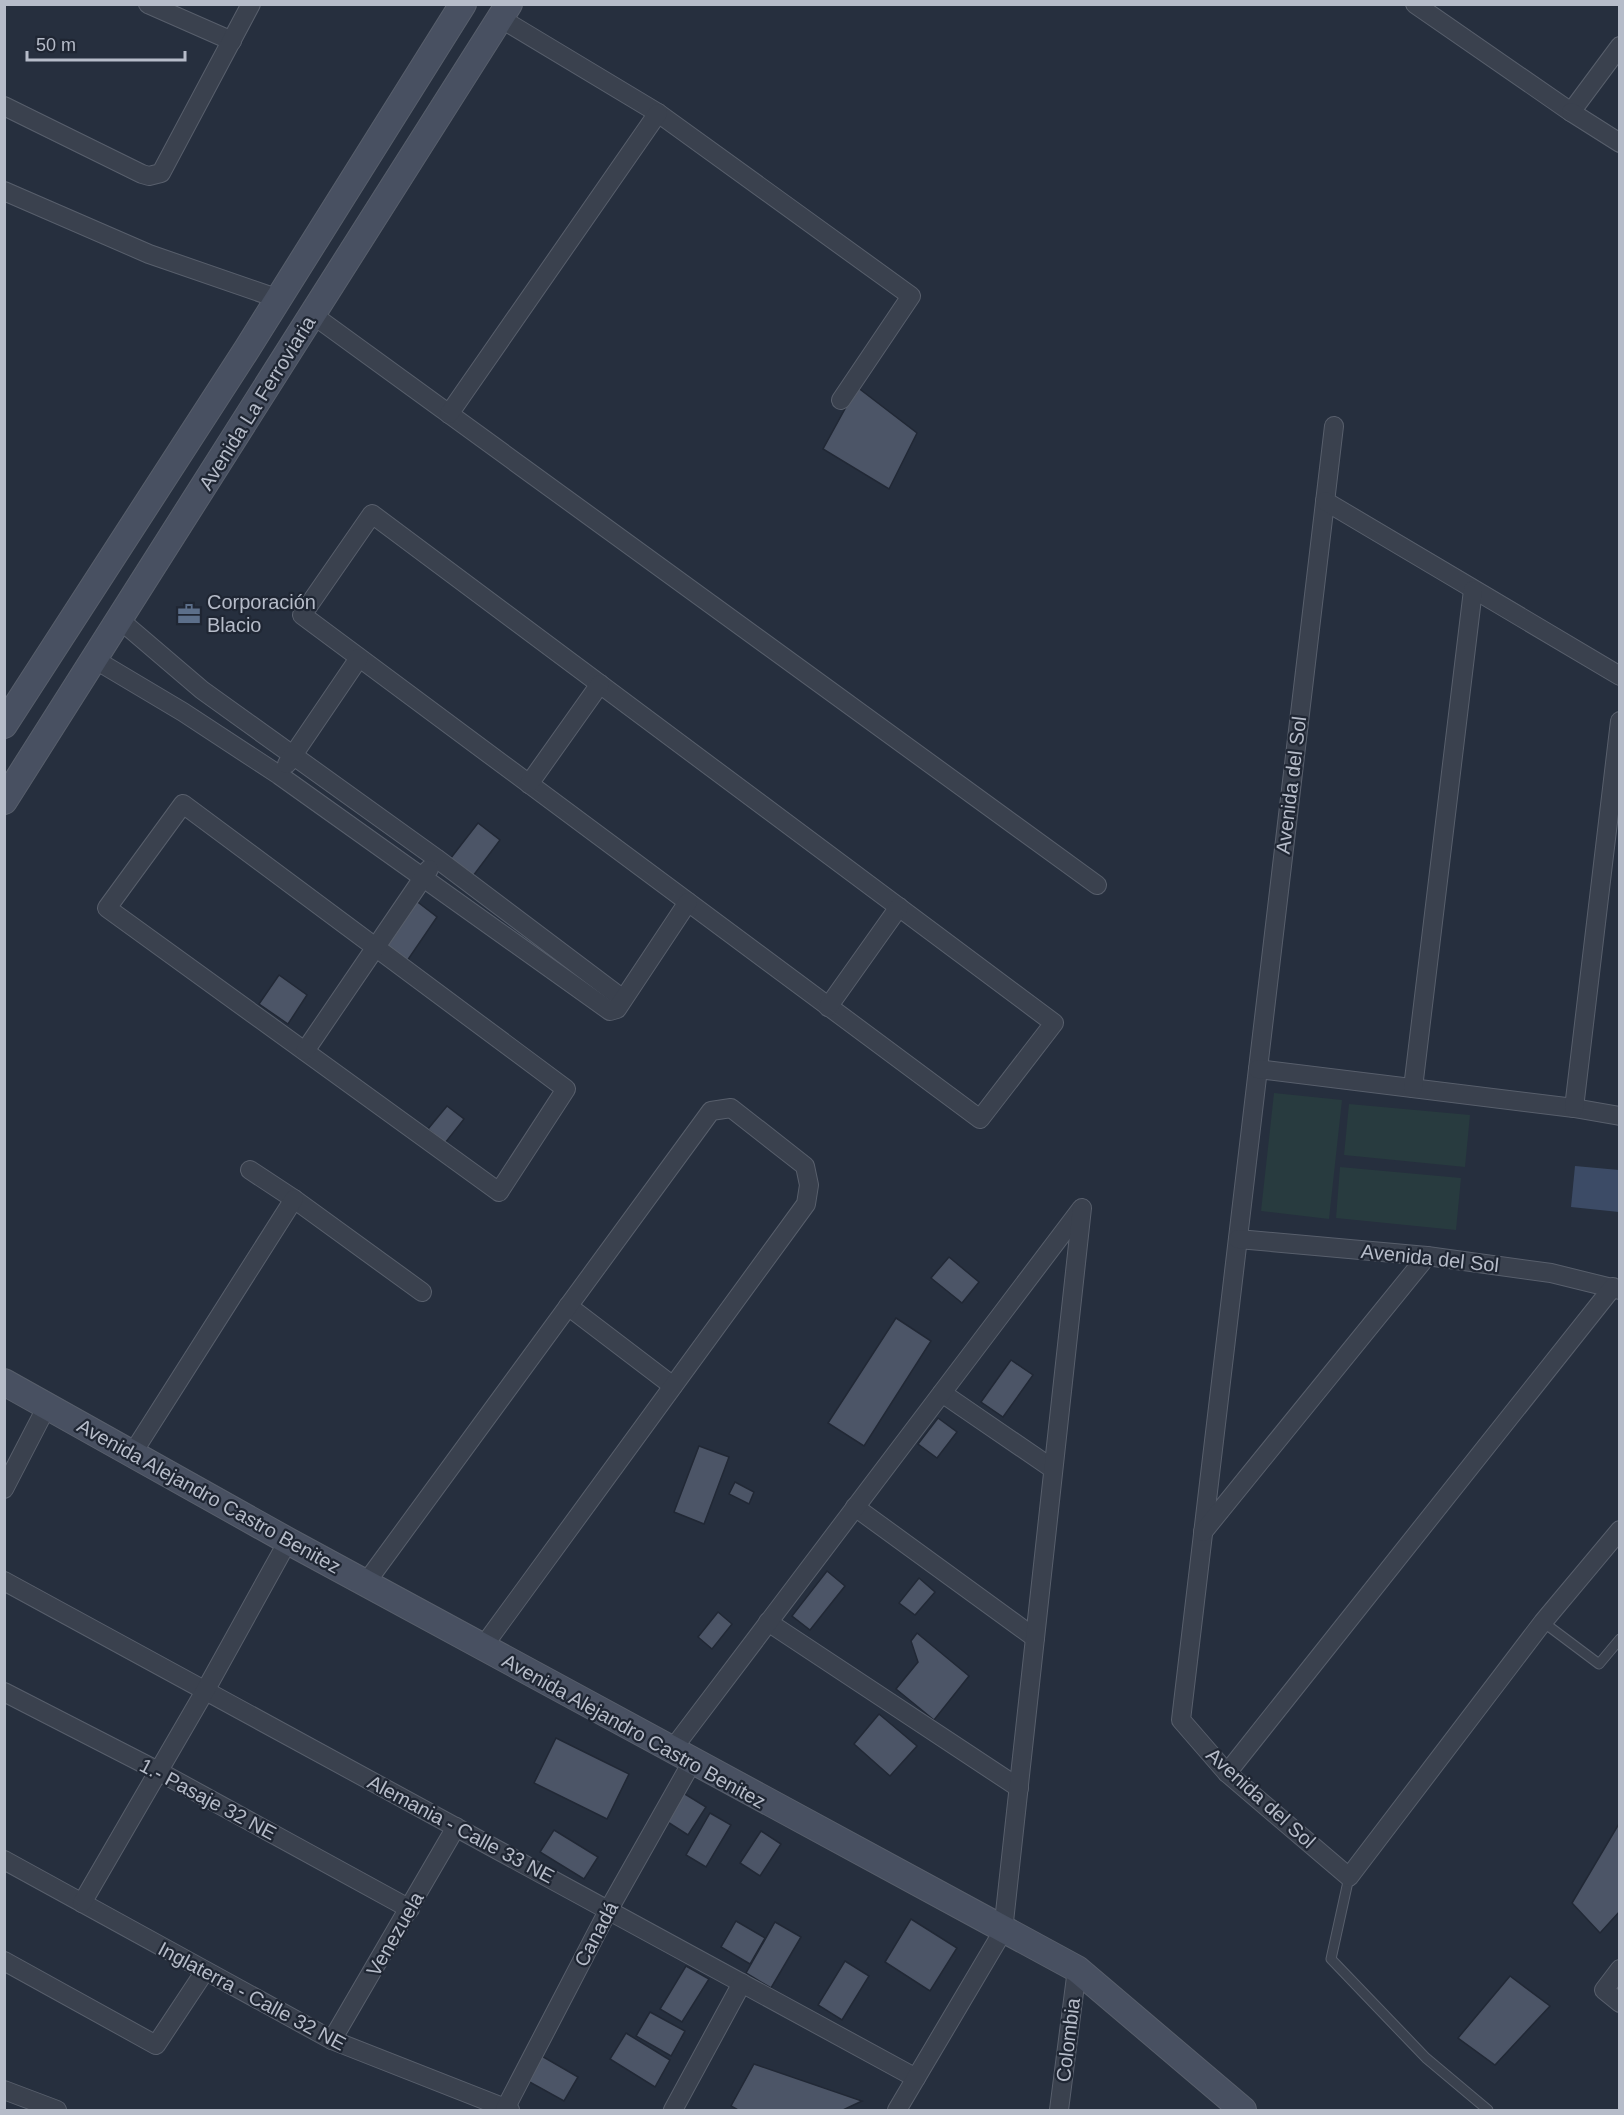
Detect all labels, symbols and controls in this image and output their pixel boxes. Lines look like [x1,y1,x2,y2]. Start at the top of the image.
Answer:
scale bar [27,24,184,62]
text: 50 m [36,35,76,55]
street label: Avenida La Ferroviaria [194,311,320,494]
place label: Corporación Blacio [207,591,316,636]
office icon: Corporación Blacio [176,601,202,627]
street label: Avenida del Sol [1272,715,1310,855]
street label: Avenida del Sol [1360,1240,1500,1276]
street label: Avenida Alejandro Castro Benitez [74,1414,344,1578]
street label: Avenida Alejandro Castro Benitez [499,1649,769,1813]
street label: Avenida del Sol [1202,1743,1320,1853]
street label: 1.- Pasaje 32 NE [136,1754,280,1844]
street label: Alemania - Calle 33 NE [364,1770,558,1888]
street label: Venezuela [362,1887,428,1980]
street label: Canadá [570,1897,623,1970]
street label: Inglaterra - Calle 32 NE [155,1937,349,2055]
street label: Colombia [1052,1996,1084,2083]

